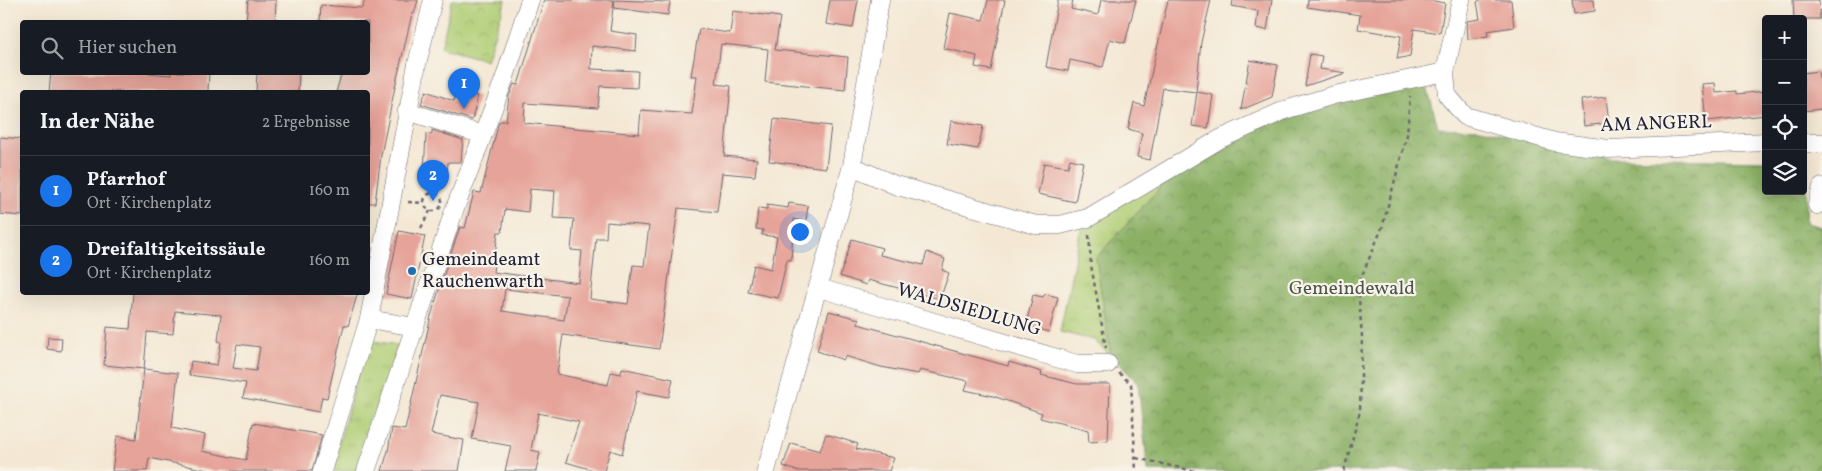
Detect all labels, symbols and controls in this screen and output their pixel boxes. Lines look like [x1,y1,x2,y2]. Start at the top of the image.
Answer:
map controls [1762,15,1807,195]
button: + [1762,15,1807,60]
search box [20,20,370,75]
icon: search [38,34,66,62]
text: Hier suchen [78,35,177,61]
button: − [1762,60,1807,105]
pin: 1 [448,68,480,109]
button: locate [1762,105,1807,150]
text: In der Nähe [40,108,155,137]
street label: AM ANGERL [1600,109,1712,139]
text: 2 Ergebnisse [262,112,350,134]
button: layers [1762,150,1807,195]
pin: 2 [417,160,449,201]
text: Pfarrhof [87,167,165,193]
text: 1 [53,180,59,202]
text: 160 m [309,180,350,202]
text: Ort · Kirchenplatz [87,193,212,215]
your location [787,219,813,245]
text: Dreifaltigkeitssäule [87,237,265,263]
place label: Gemeindeamt Rauchenwarth [422,247,544,295]
text: 2 [52,250,60,272]
text: 160 m [309,250,350,272]
text: Ort · Kirchenplatz [87,263,212,285]
marker: Gemeindeamt Rauchenwarth [406,265,418,277]
park label: Gemeindewald [1289,276,1415,302]
street label: WALDSIEDLUNG [894,277,1044,343]

